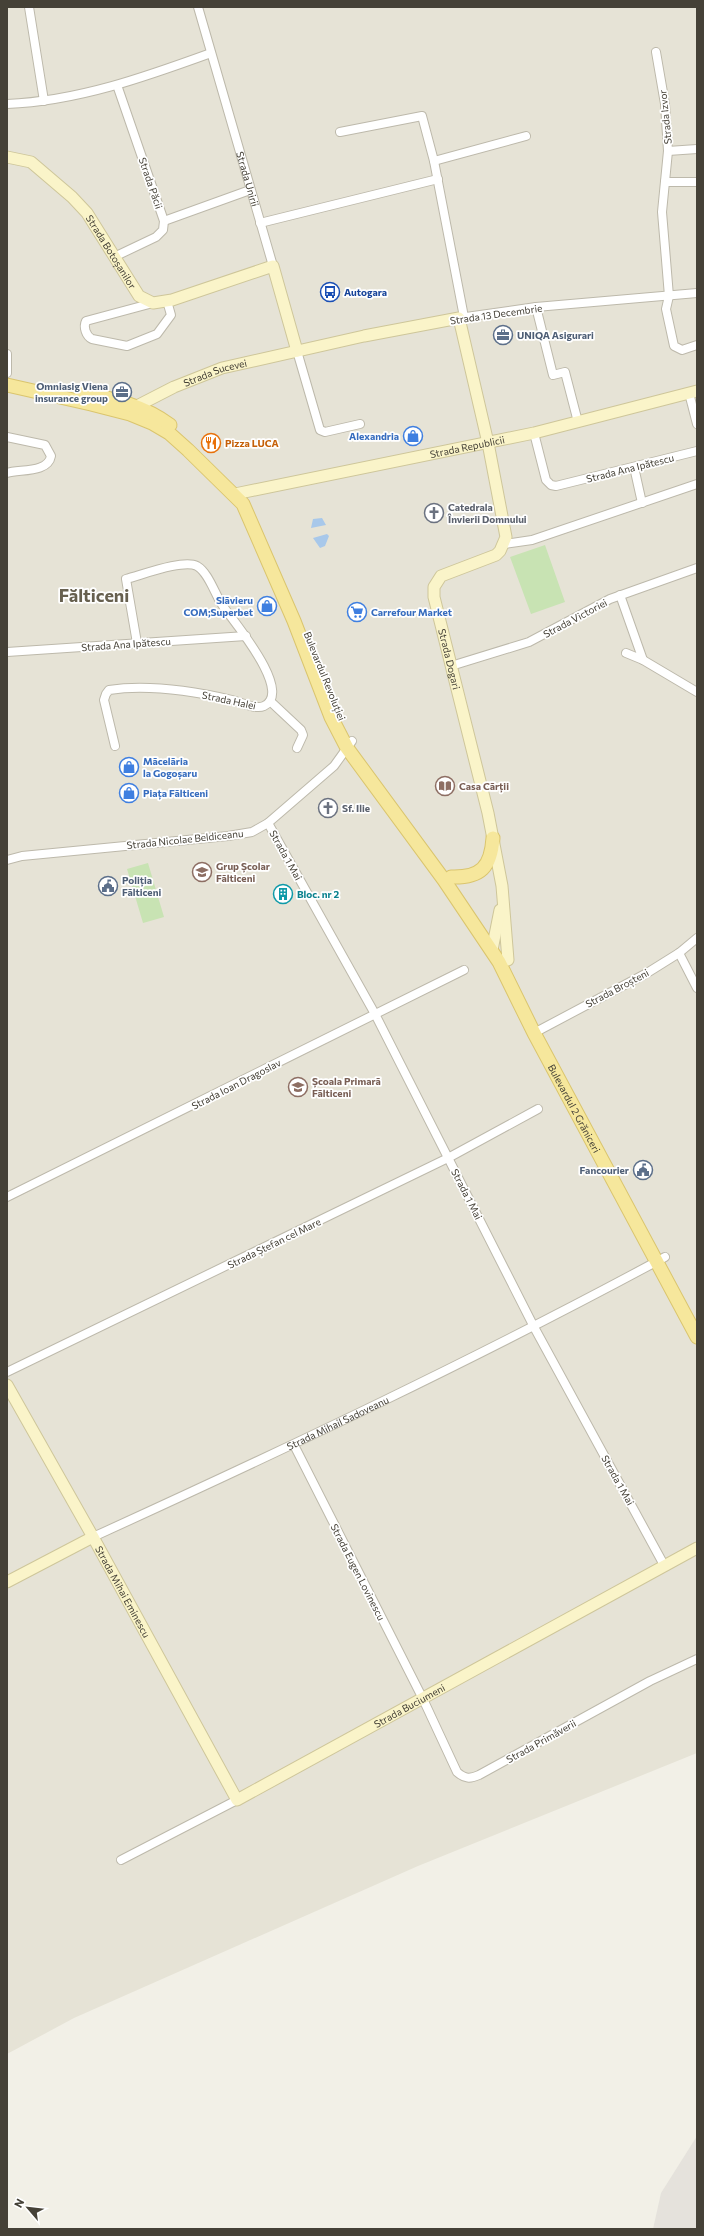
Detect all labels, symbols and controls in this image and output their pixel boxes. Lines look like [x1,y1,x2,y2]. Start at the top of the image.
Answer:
street label: Strada Izvor [656,89,674,145]
street label: Strada Unirii [234,150,261,208]
street label: Strada Păcii [137,156,165,210]
street label: Strada Botoșanilor [84,213,139,291]
bus stop icon: Autogara [319,281,341,303]
place label: Autogara [344,286,387,298]
street label: Strada 13 Decembrie [449,302,543,326]
office icon: UNIQA Asigurari [492,324,514,346]
place label: UNIQA Asigurari [517,329,594,341]
street label: Strada Sucevei [181,357,248,389]
place label: Omniasig Viena insurance group [35,380,108,404]
office icon: Omniasig Viena insurance group [111,381,133,403]
shop icon: Alexandria [402,425,424,447]
place label: Alexandria [349,430,399,442]
restaurant icon: Pizza LUCA [200,432,222,454]
street label: Strada Republicii [429,433,506,460]
place label: Pizza LUCA [225,437,279,449]
street label: Strada Ana Ipătescu [585,451,675,485]
place label: Catedrala Învierii Domnului [447,501,527,525]
church icon: Catedrala Învierii Domnului [423,502,445,524]
district label: Fălticeni [59,584,129,606]
place label: Slăvieru COM;Superbet [184,594,253,618]
shop icon: Slăvieru COM;Superbet [256,595,278,617]
street label: Strada Victoriei [541,596,609,640]
supermarket icon: Carrefour Market [346,601,368,623]
place label: Carrefour Market [371,606,452,618]
street label: Strada Dogari [436,627,463,691]
street label: Bulevardul Revoluției [301,630,348,723]
street label: Strada Ana Ipătescu [81,635,171,653]
street label: Strada Halei [201,688,257,712]
place label: Măcelăria la Gogoșaru [143,755,197,780]
shop icon: Măcelăria la Gogoșaru [118,756,140,778]
library icon: Casa Cărții [434,775,456,797]
place label: Casa Cărții [459,780,509,793]
shop icon: Piața Fălticeni [118,782,140,804]
place label: Piața Fălticeni [143,787,208,800]
church icon: Sf. Ilie [317,797,339,819]
place label: Sf. Ilie [342,802,370,814]
street label: Strada Nicolae Beldiceanu [126,827,244,851]
street label: Strada 1 Mai [267,828,305,882]
place label: Grup Școlar Fălticeni [216,860,270,884]
school or university icon: Grup Școlar Fălticeni [191,861,213,883]
place label: Poliția Fălticeni [122,874,161,898]
public building icon: Poliția Fălticeni [97,875,119,897]
building icon: Bloc. nr 2 [272,883,294,905]
place label: Bloc. nr 2 [297,888,340,900]
street label: Strada Broșteni [583,966,651,1011]
street label: Strada Ioan Dragoslav [189,1056,283,1112]
street label: Bulevardul 2 Grăniceri [546,1062,603,1155]
place label: Școala Primară Fălticeni [312,1075,381,1099]
school or university icon: Școala Primară Fălticeni [287,1076,309,1098]
public building icon: Fancourier [632,1159,654,1181]
place label: Fancourier [580,1164,629,1176]
street label: Strada 1 Mai [449,1167,485,1221]
street label: Strada Ștefan cel Mare [225,1215,323,1272]
street label: Strada Mihail Sadoveanu [285,1393,391,1452]
street label: Strada 1 Mai [599,1453,637,1507]
street label: Strada Eugen Lovinescu [328,1522,388,1622]
street label: Strada Mihai Eminescu [93,1544,153,1640]
street label: Strada Buciumeni [372,1681,447,1730]
street label: Strada Primăverii [504,1717,578,1765]
north arrow [8,2188,48,2228]
text: N [11,2196,26,2210]

